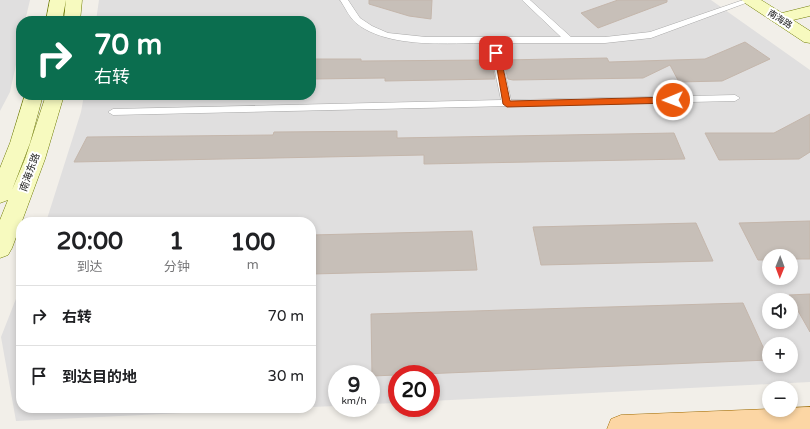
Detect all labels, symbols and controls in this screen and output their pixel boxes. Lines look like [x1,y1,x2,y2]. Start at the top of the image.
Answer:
street label: 南海路 [765,8,794,31]
text: 70 m [94,28,162,62]
icon: right [28,32,80,84]
pin [479,36,513,70]
icon: arrive [485,42,507,64]
text: 右转 [94,66,130,88]
position arrow [652,79,694,121]
street label: 南海东路 [17,151,42,193]
text: 20:00 [57,227,123,256]
text: 1 [169,227,184,256]
text: 100 [230,228,275,257]
north arrow [762,249,798,285]
map controls [762,249,798,417]
text: m [247,257,259,273]
text: 到达 [77,259,103,275]
text: 分钟 [164,259,190,275]
button: sound [762,293,798,329]
icon: right [28,305,50,327]
text: 70 m [267,307,304,325]
text: 右转 [62,308,92,326]
button: + [762,337,798,373]
icon: arrive [28,365,50,387]
speed limit sign: 20 [388,365,440,417]
text: 30 m [267,367,304,385]
text: 到达目的地 [62,368,137,386]
text: 9 [348,374,360,398]
button: − [762,381,798,417]
text: km/h [341,395,367,407]

